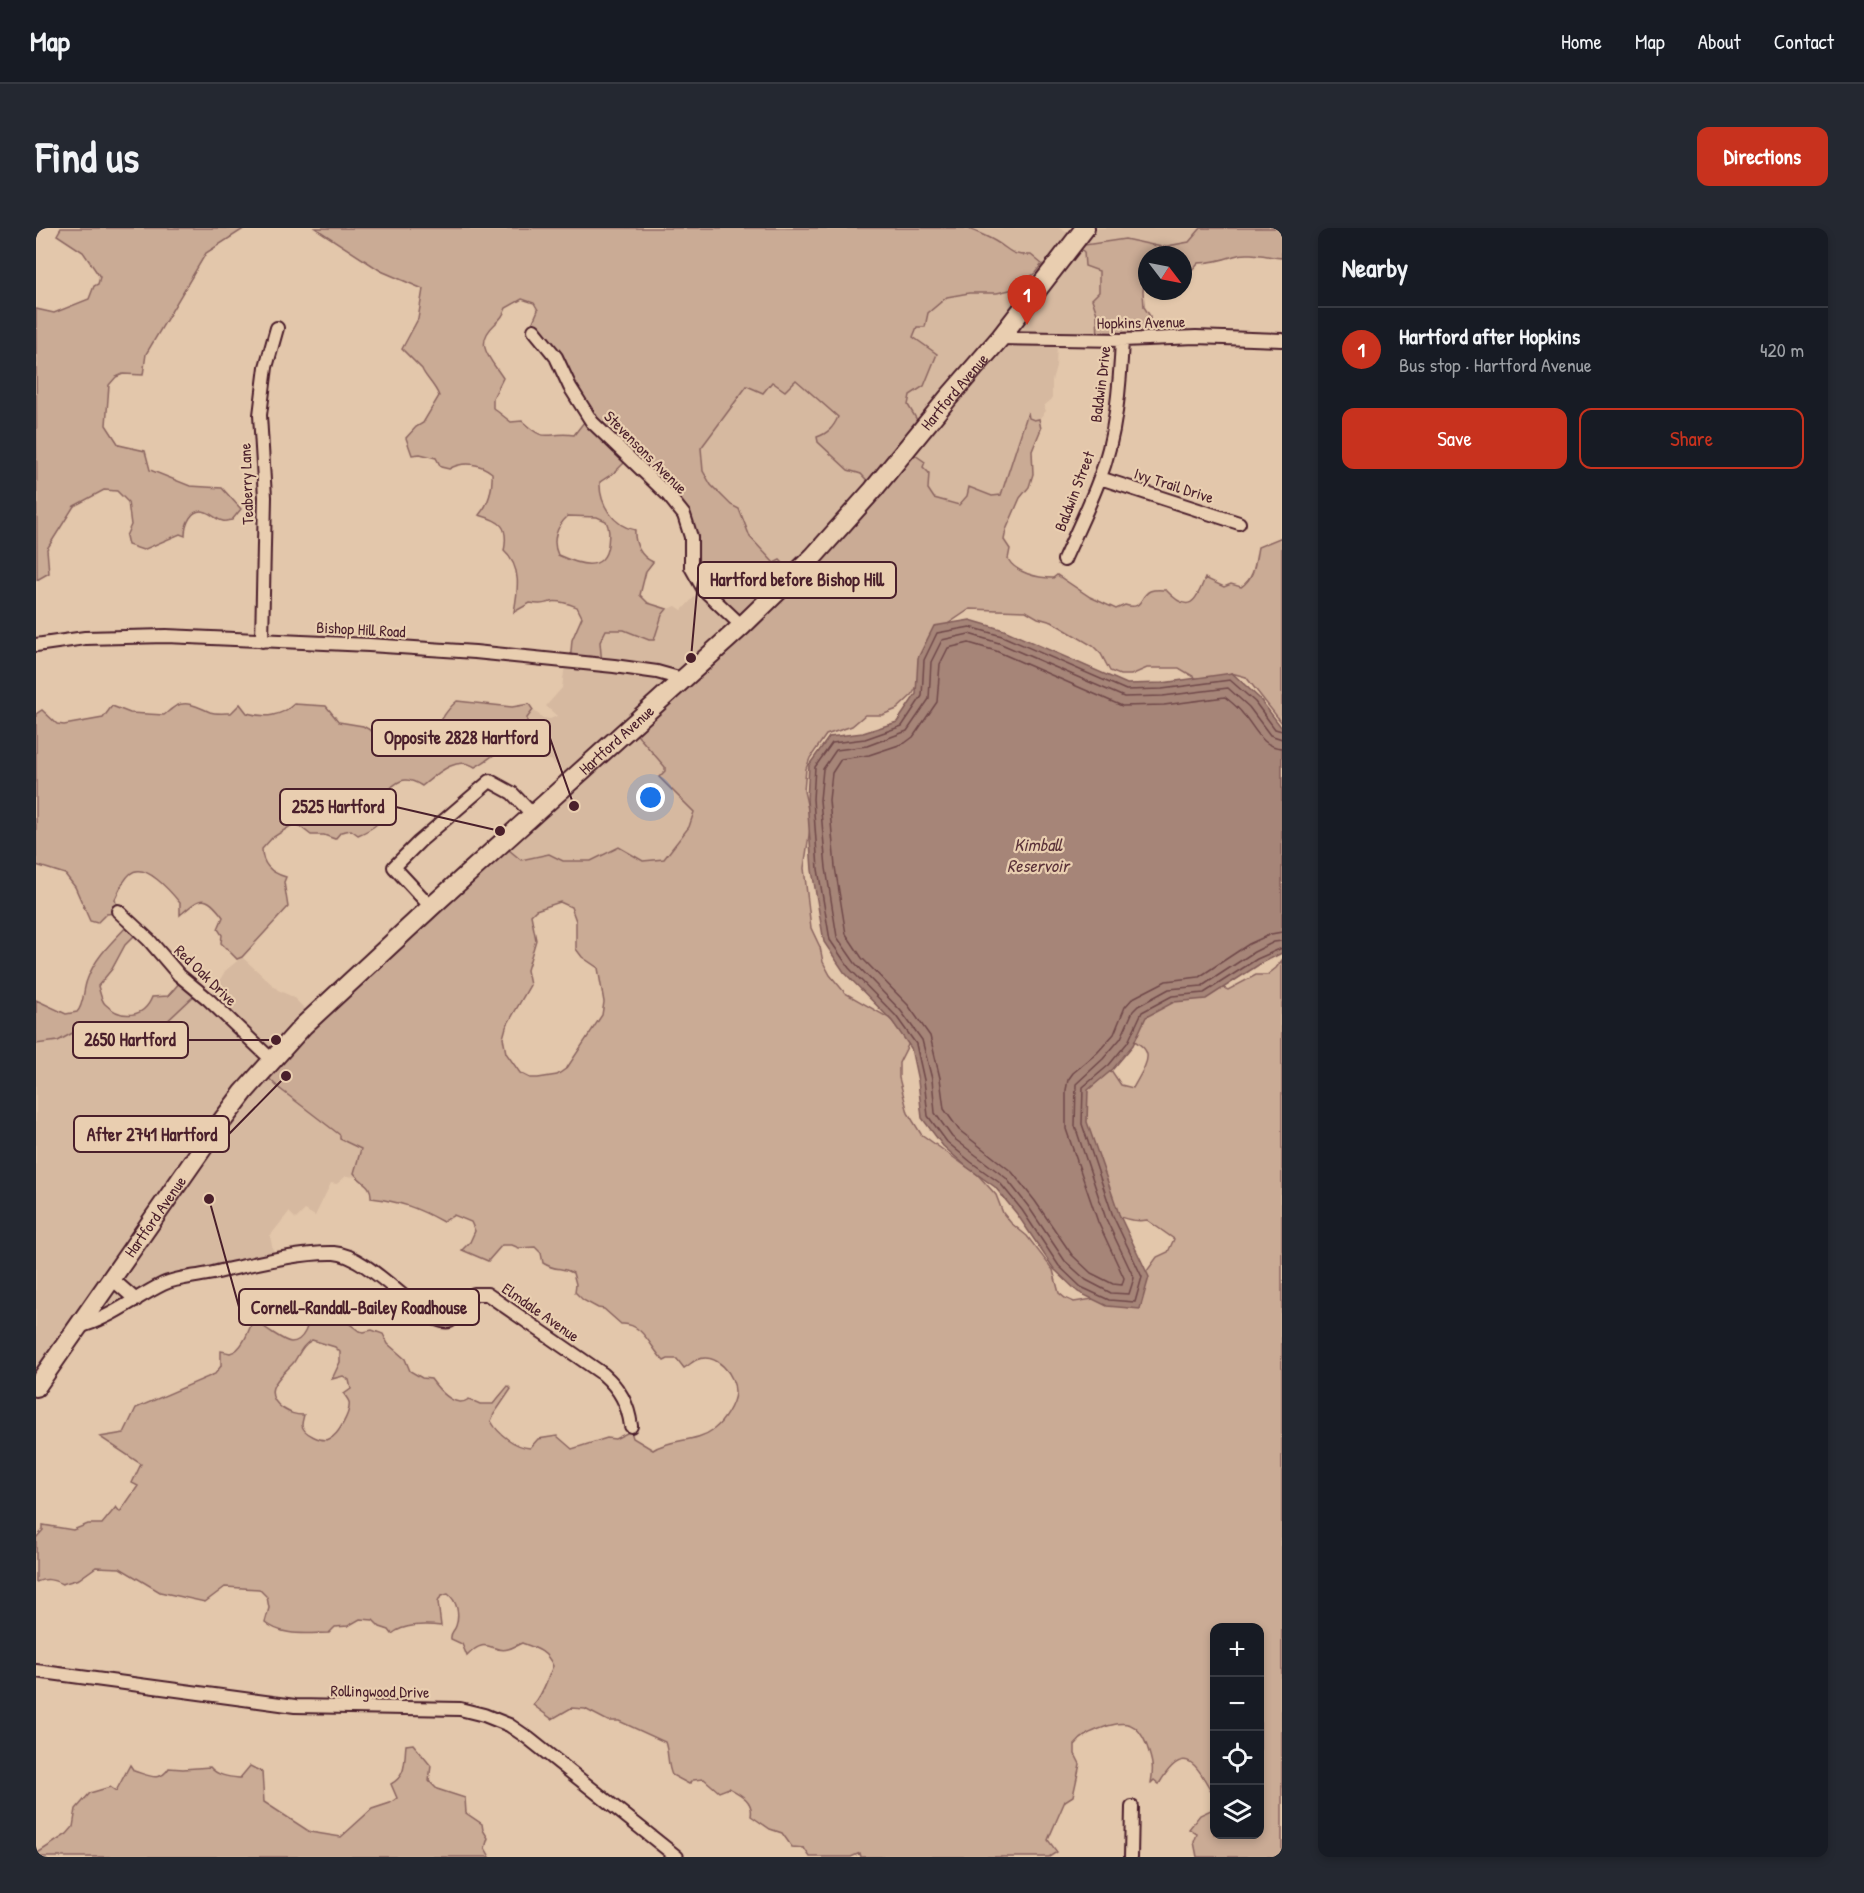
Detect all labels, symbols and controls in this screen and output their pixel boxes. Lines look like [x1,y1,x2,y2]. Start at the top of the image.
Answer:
text: Map [30,22,70,60]
text: Home [1561,27,1602,56]
text: Map [1635,27,1665,56]
text: About [1698,27,1741,56]
text: Contact [1774,27,1834,56]
button: Directions [1697,127,1828,186]
text: Find us [36,128,139,185]
north arrow [1138,246,1192,300]
text: Nearby [1342,250,1408,285]
pin: 1 [1008,276,1046,325]
street label: Hopkins Avenue [1096,310,1186,334]
text: Hartford after Hopkins [1399,321,1580,351]
text: 1 [1358,336,1365,363]
text: 420 m [1760,336,1804,363]
street label: Baldwin Drive [1084,344,1116,424]
street label: Hartford Avenue [915,348,993,435]
text: Bus stop · Hartford Avenue [1399,351,1592,378]
street label: Stevensons Avenue [600,406,693,499]
button: Save [1342,408,1567,469]
button: Share [1579,408,1804,469]
street label: Teaberry Lane [234,442,258,525]
street label: Baldwin Street [1049,447,1100,534]
street label: Ivy Trail Drive [1132,462,1217,508]
callout: Hartford before Bishop Hill [698,562,896,598]
text: Hartford before Bishop Hill [710,567,885,593]
street label: Bishop Hill Road [316,616,406,642]
street label: Hartford Avenue [574,699,659,779]
callout: Opposite 2828 Hartford [372,720,550,756]
text: Opposite 2828 Hartford [384,725,538,751]
your location [636,783,665,812]
callout: 2525 Hartford [280,789,396,825]
text: 2525 Hartford [292,794,384,819]
water label: Kimball Reservoir [1007,832,1071,878]
street label: Red Oak Drive [170,940,243,1011]
callout: 2650 Hartford [73,1022,188,1058]
text: 2650 Hartford [84,1027,176,1052]
callout: After 2741 Hartford [74,1116,229,1152]
text: After 2741 Hartford [87,1122,217,1147]
street label: Hartford Avenue [119,1171,191,1261]
street label: Elmdale Avenue [498,1277,585,1347]
callout: Cornell-Randall-Bailey Roadhouse [239,1289,479,1325]
text: Cornell-Randall-Bailey Roadhouse [251,1295,468,1321]
map controls [1210,1623,1264,1839]
button: + [1210,1623,1264,1677]
button: − [1210,1677,1264,1731]
street label: Rollingwood Drive [330,1679,430,1703]
button: locate [1210,1731,1264,1785]
button: layers [1210,1785,1264,1839]

